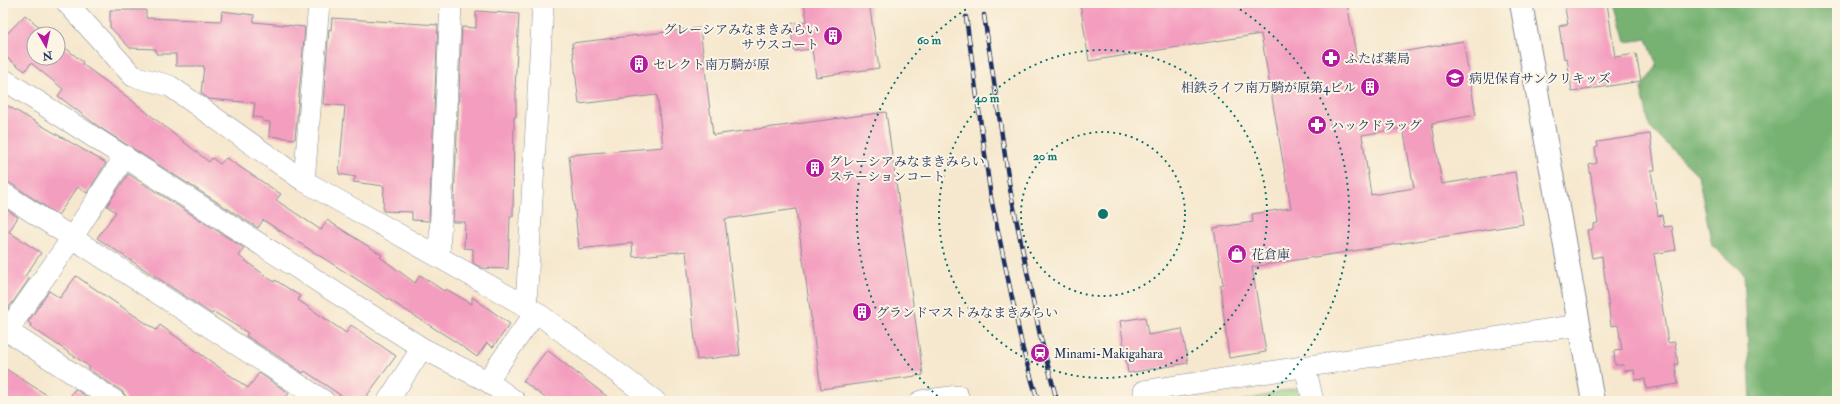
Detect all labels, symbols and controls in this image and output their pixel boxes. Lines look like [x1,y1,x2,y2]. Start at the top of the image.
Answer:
place label: グレーシアみなまきみらい サウスコート [663,22,819,53]
building icon: グレーシアみなまきみらい サウスコート [822,25,844,47]
north arrow [26,26,66,66]
text: 60 m [917,33,942,48]
pharmacy icon: ふたば薬局 [1320,47,1342,69]
text: N [40,48,54,63]
place label: ふたば薬局 [1345,51,1410,67]
building icon: セレクト南万騎が原 [628,53,650,75]
place label: セレクト南万騎が原 [653,57,770,73]
school or university icon: 病児保育サンクリキッズ [1444,67,1466,89]
place label: 病児保育サンクリキッズ [1469,71,1611,87]
building icon: 相鉄ライフ南万騎が原第4ビル [1359,76,1381,98]
place label: 相鉄ライフ南万騎が原第4ビル [1181,80,1356,96]
text: 40 m [974,91,1000,106]
pharmacy icon: ハックドラッグ [1306,114,1328,136]
place label: ハックドラッグ [1331,118,1422,134]
text: 20 m [1033,149,1058,164]
place label: グレーシアみなまきみらい ステーションコート [829,154,985,185]
building icon: グレーシアみなまきみらい ステーションコート [804,157,826,179]
centre of rings [1096,207,1110,221]
shop icon: 花倉庫 [1226,243,1248,265]
place label: 花倉庫 [1251,247,1290,263]
building icon: グランドマストみなまきみらい [851,301,873,323]
place label: グランドマストみなまきみらい [876,305,1058,321]
station icon: Minami-Makigahara [1029,342,1051,364]
place label: Minami-Makigahara [1054,346,1163,362]

